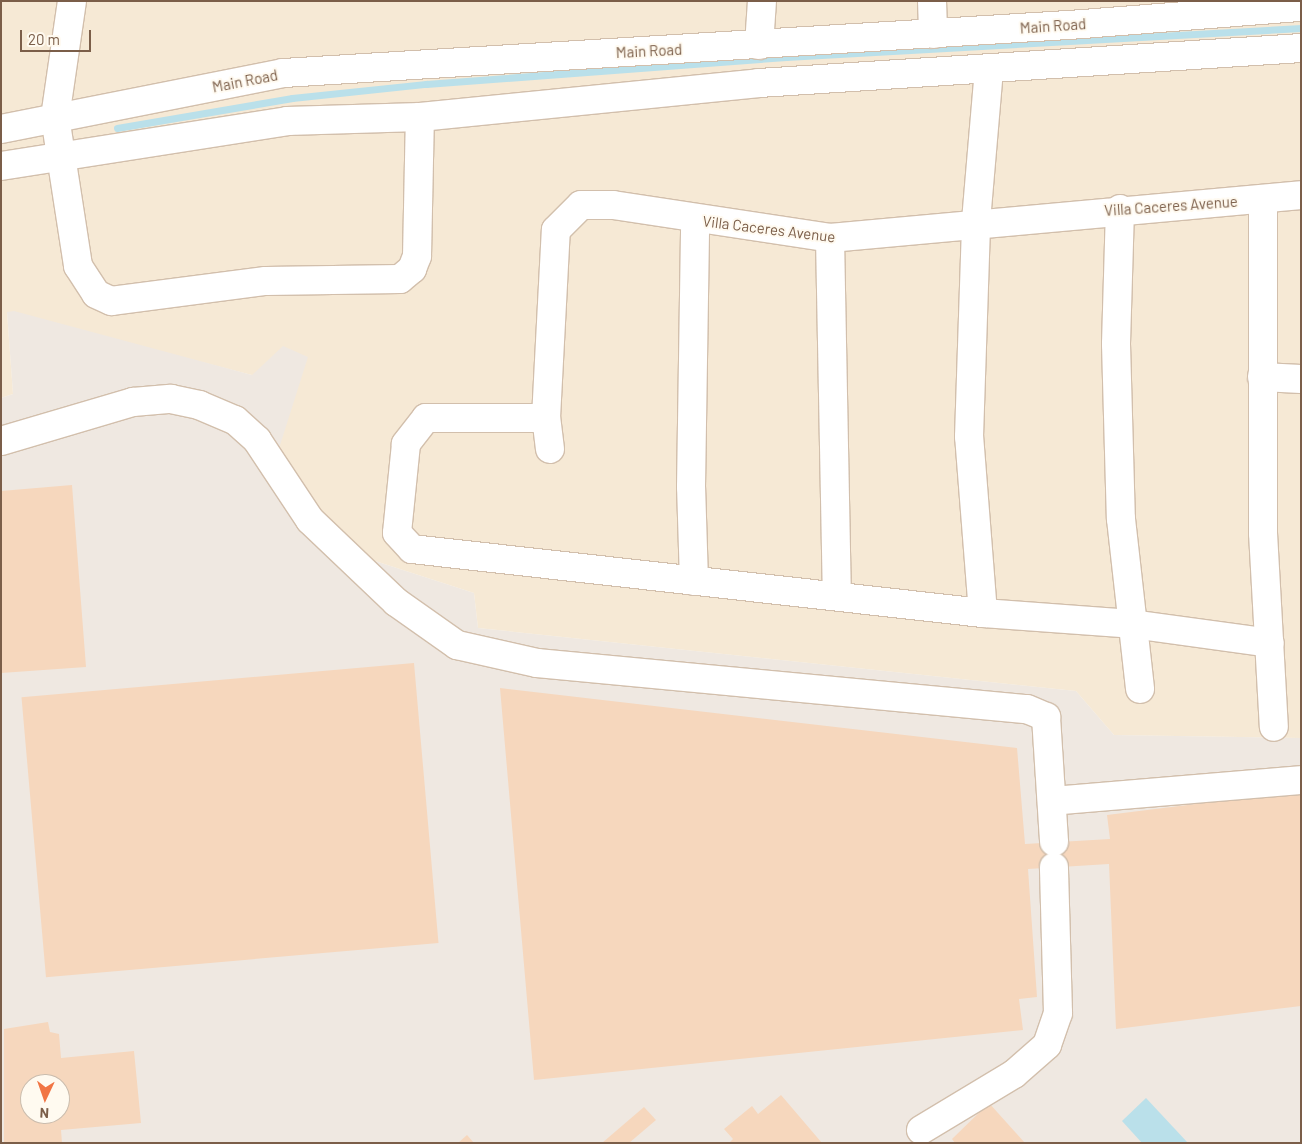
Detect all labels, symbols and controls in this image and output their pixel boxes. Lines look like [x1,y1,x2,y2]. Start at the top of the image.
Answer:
street label: Main Road [1019,15,1087,37]
scale bar [22,20,94,52]
text: 20 m [28,30,60,48]
street label: Main Road [615,40,683,62]
street label: Main Road [211,66,279,96]
street label: Villa Caceres Avenue [1104,192,1238,220]
street label: Villa Caceres Avenue [702,212,836,246]
north arrow [20,1074,70,1124]
text: N [39,1105,49,1122]

